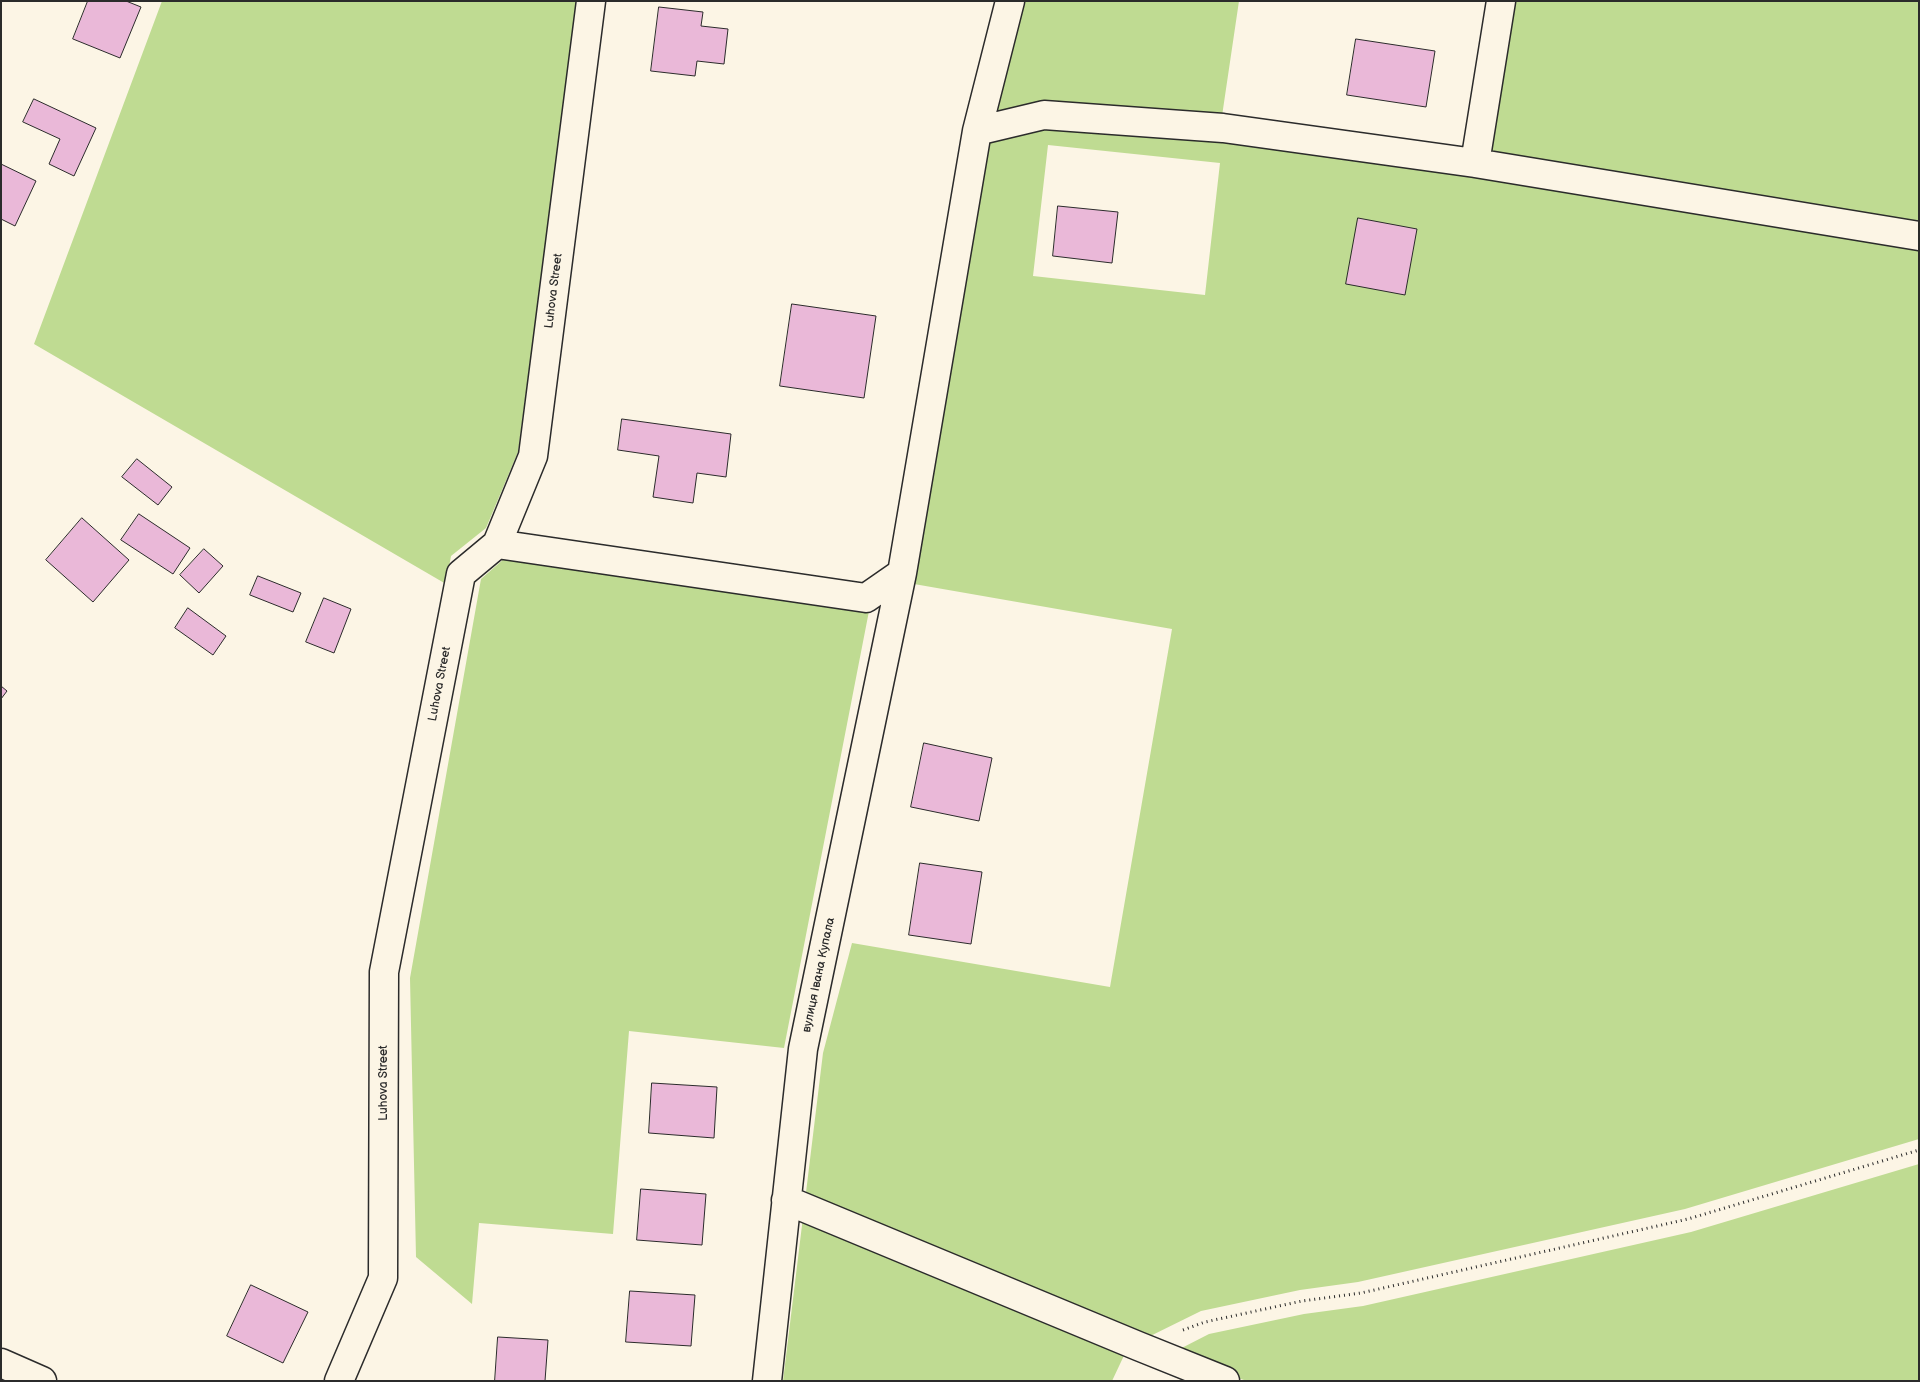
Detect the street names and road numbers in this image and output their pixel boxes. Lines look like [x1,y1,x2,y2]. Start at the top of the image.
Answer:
street label: Luhova Street [542,253,566,329]
street label: Luhova Street [426,646,454,722]
street label: вулиця Івана Купала [800,916,838,1034]
street label: Luhova Street [377,1045,391,1121]

